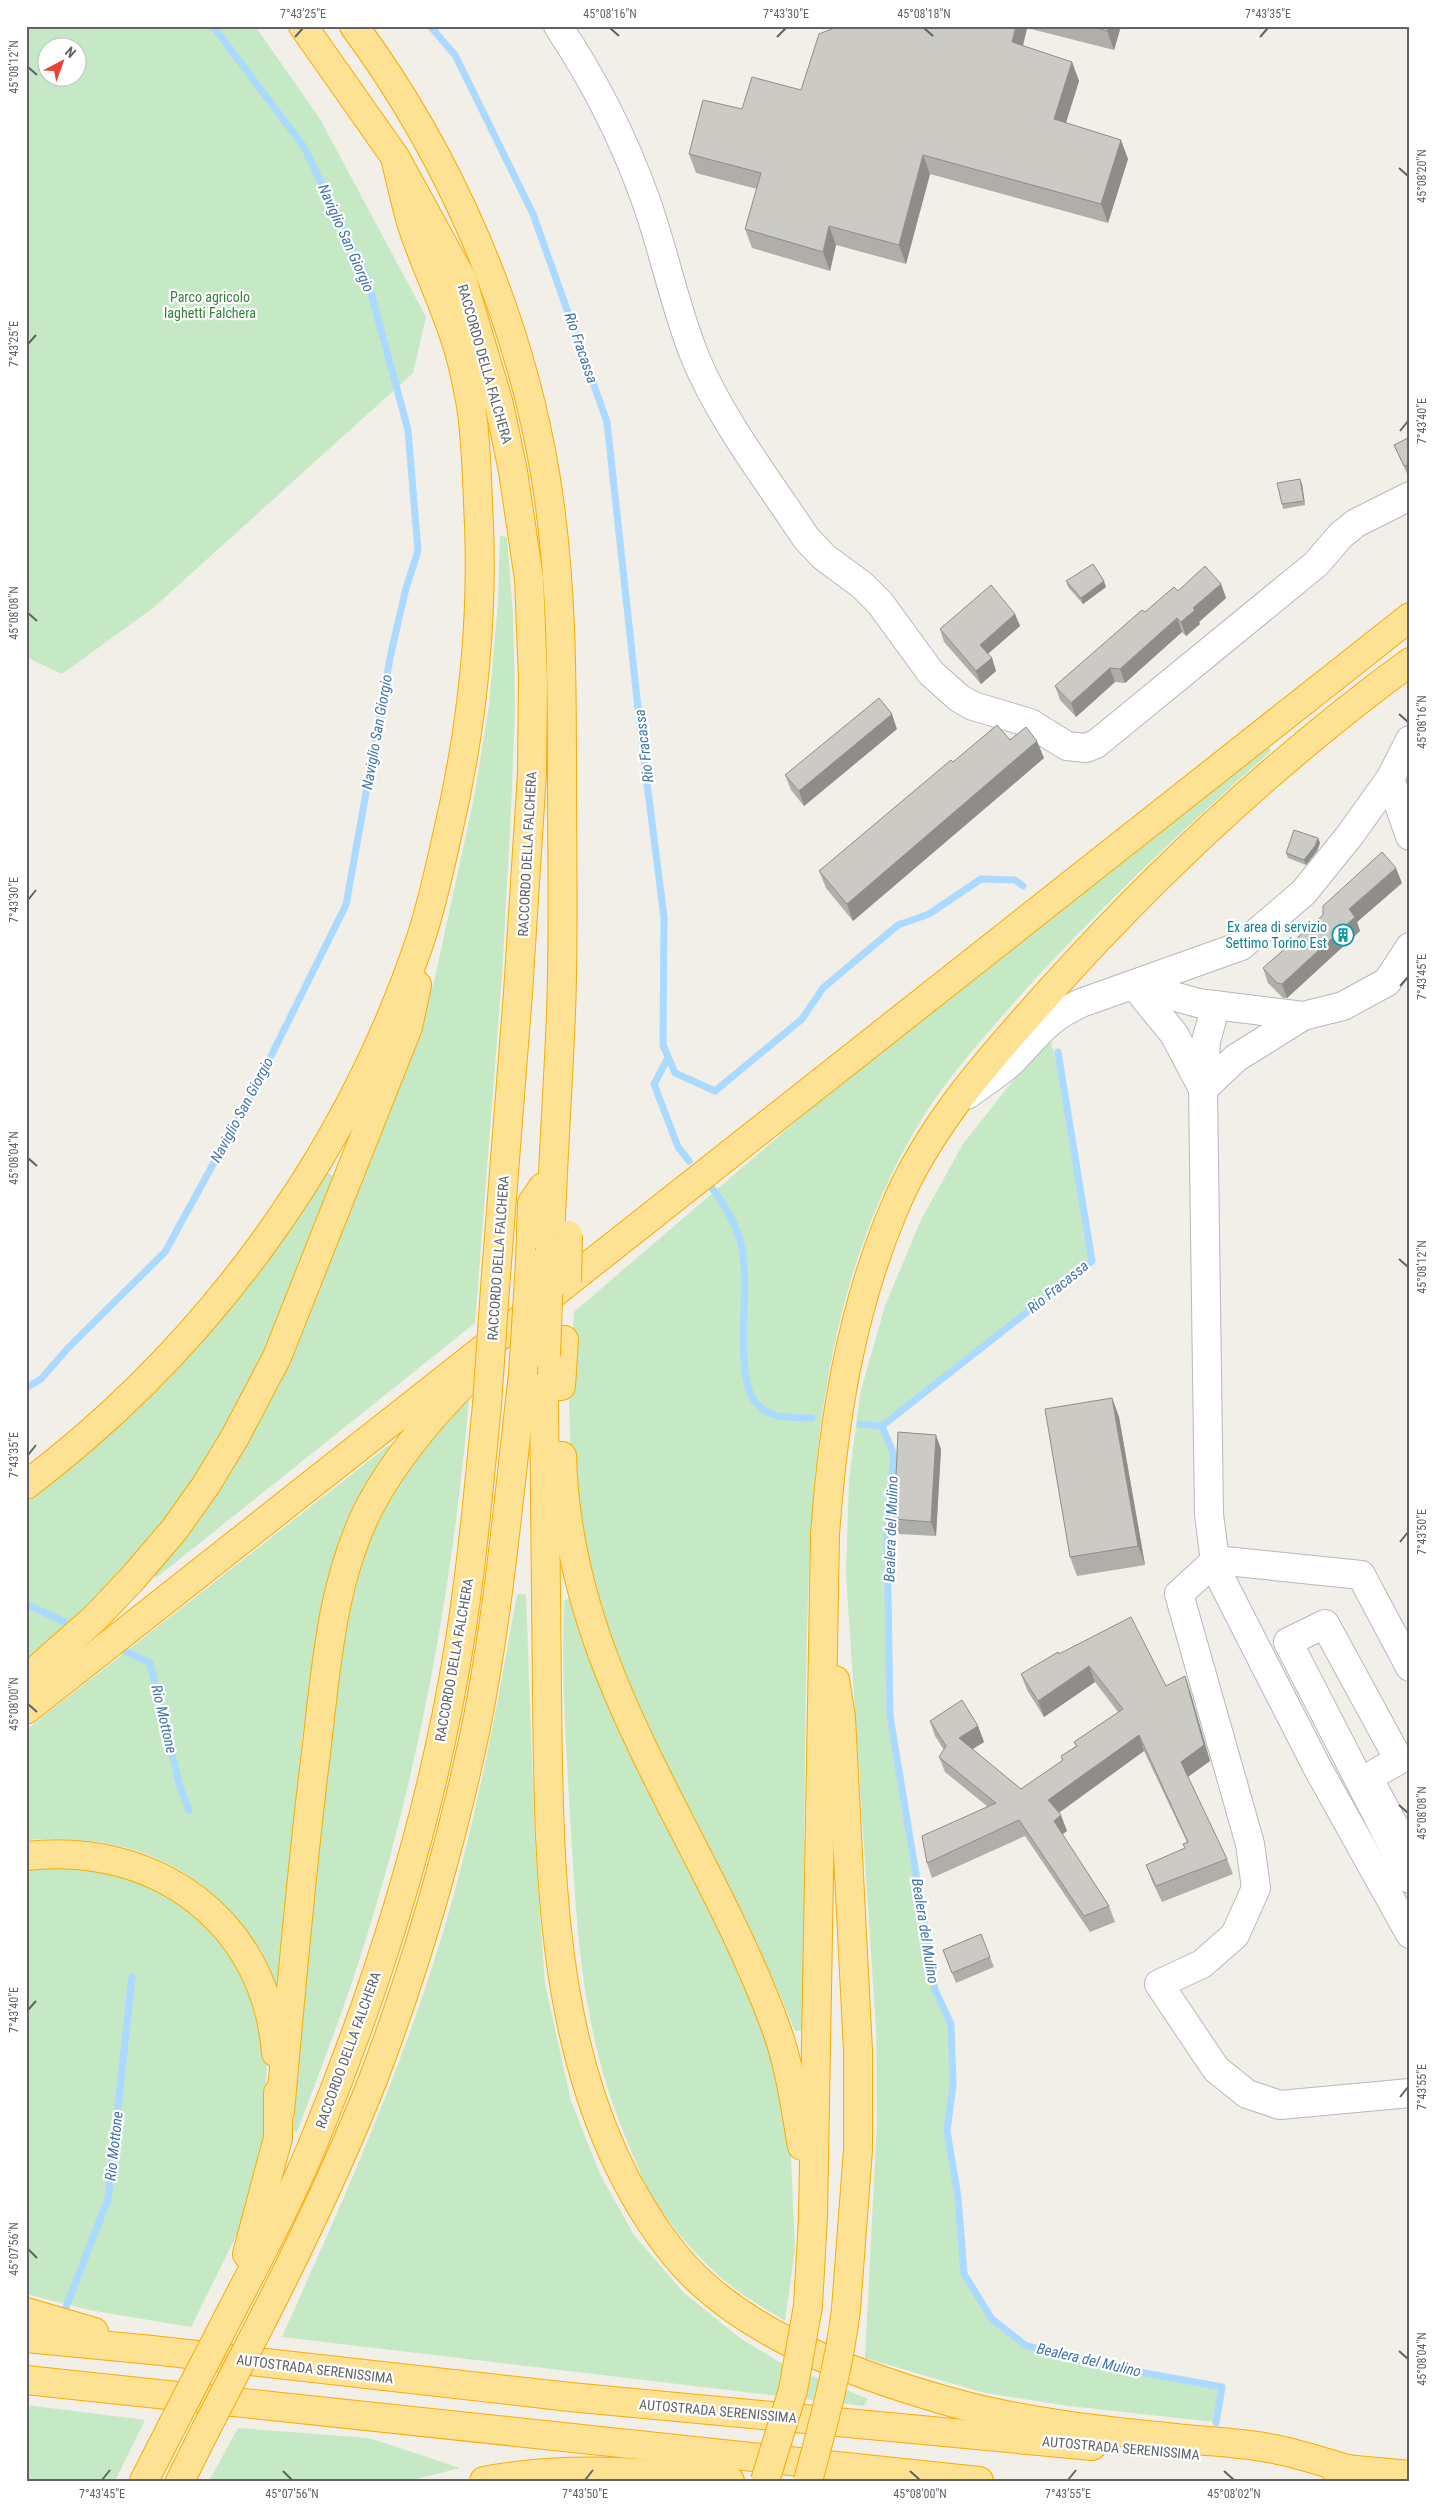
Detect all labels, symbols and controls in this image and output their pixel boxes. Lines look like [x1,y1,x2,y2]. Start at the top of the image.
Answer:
text: 7°43'25"E [280,7,326,21]
text: 45°08'16"N [583,7,637,21]
text: 7°43'30"E [763,7,809,21]
text: 45°08'18"N [897,7,951,21]
text: 7°43'35"E [1245,7,1291,21]
north arrow [38,38,88,88]
text: 45°08'12"N [7,40,21,94]
text: N [62,43,79,61]
text: 45°08'20"N [1415,149,1429,203]
water label: Naviglio San Giorgio [314,181,378,295]
street label: RACCORDO DELLA FALCHERA [455,282,515,446]
park label: Parco agricolo laghetti Falchera [164,289,256,321]
water label: Rio Fracassa [561,310,602,386]
text: 7°43'25"E [7,321,21,367]
text: 7°43'40"E [1415,398,1429,444]
text: 45°08'08"N [7,586,21,640]
water label: Naviglio San Giorgio [358,673,396,791]
text: 45°08'16"N [1415,695,1429,749]
water label: Rio Fracassa [631,708,657,784]
street label: RACCORDO DELLA FALCHERA [515,771,539,937]
text: 7°43'30"E [7,877,21,923]
place label: Ex area di servizio Settimo Torino Est [1226,919,1327,951]
building icon: Ex area di servizio Settimo Torino Est [1331,923,1355,947]
text: 7°43'45"E [1415,954,1429,1000]
water label: Naviglio San Giorgio [207,1054,277,1166]
text: 45°08'04"N [7,1131,21,1185]
street label: RACCORDO DELLA FALCHERA [484,1175,512,1341]
text: 45°08'12"N [1415,1240,1429,1294]
water label: Rio Fracassa [1024,1257,1092,1317]
text: 7°43'35"E [7,1432,21,1478]
water label: Bealera del Mulino [880,1476,902,1582]
text: 7°43'50"E [1415,1509,1429,1555]
street label: RACCORDO DELLA FALCHERA [432,1577,476,1743]
text: 45°08'00"N [7,1677,21,1731]
water label: Rio Mottone [147,1683,181,1755]
text: 45°08'08"N [1415,1786,1429,1840]
water label: Bealera del Mulino [908,1877,942,1985]
street label: RACCORDO DELLA FALCHERA [312,1970,384,2130]
text: 7°43'40"E [7,1987,21,2033]
text: 7°43'55"E [1415,2064,1429,2110]
water label: Rio Mottone [101,2110,127,2182]
text: 45°07'56"N [7,2222,21,2276]
text: 45°08'04"N [1415,2332,1429,2386]
water label: Bealera del Mulino [1035,2339,1143,2381]
street label: AUTOSTRADA SERENISSIMA [236,2351,394,2387]
street label: AUTOSTRADA SERENISSIMA [639,2396,797,2426]
street label: AUTOSTRADA SERENISSIMA [1042,2433,1200,2463]
text: 7°43'45"E [79,2487,125,2501]
text: 45°07'56"N [265,2487,319,2501]
text: 7°43'50"E [562,2487,608,2501]
text: 45°08'00"N [893,2487,947,2501]
text: 7°43'55"E [1045,2487,1091,2501]
text: 45°08'02"N [1207,2487,1261,2501]

